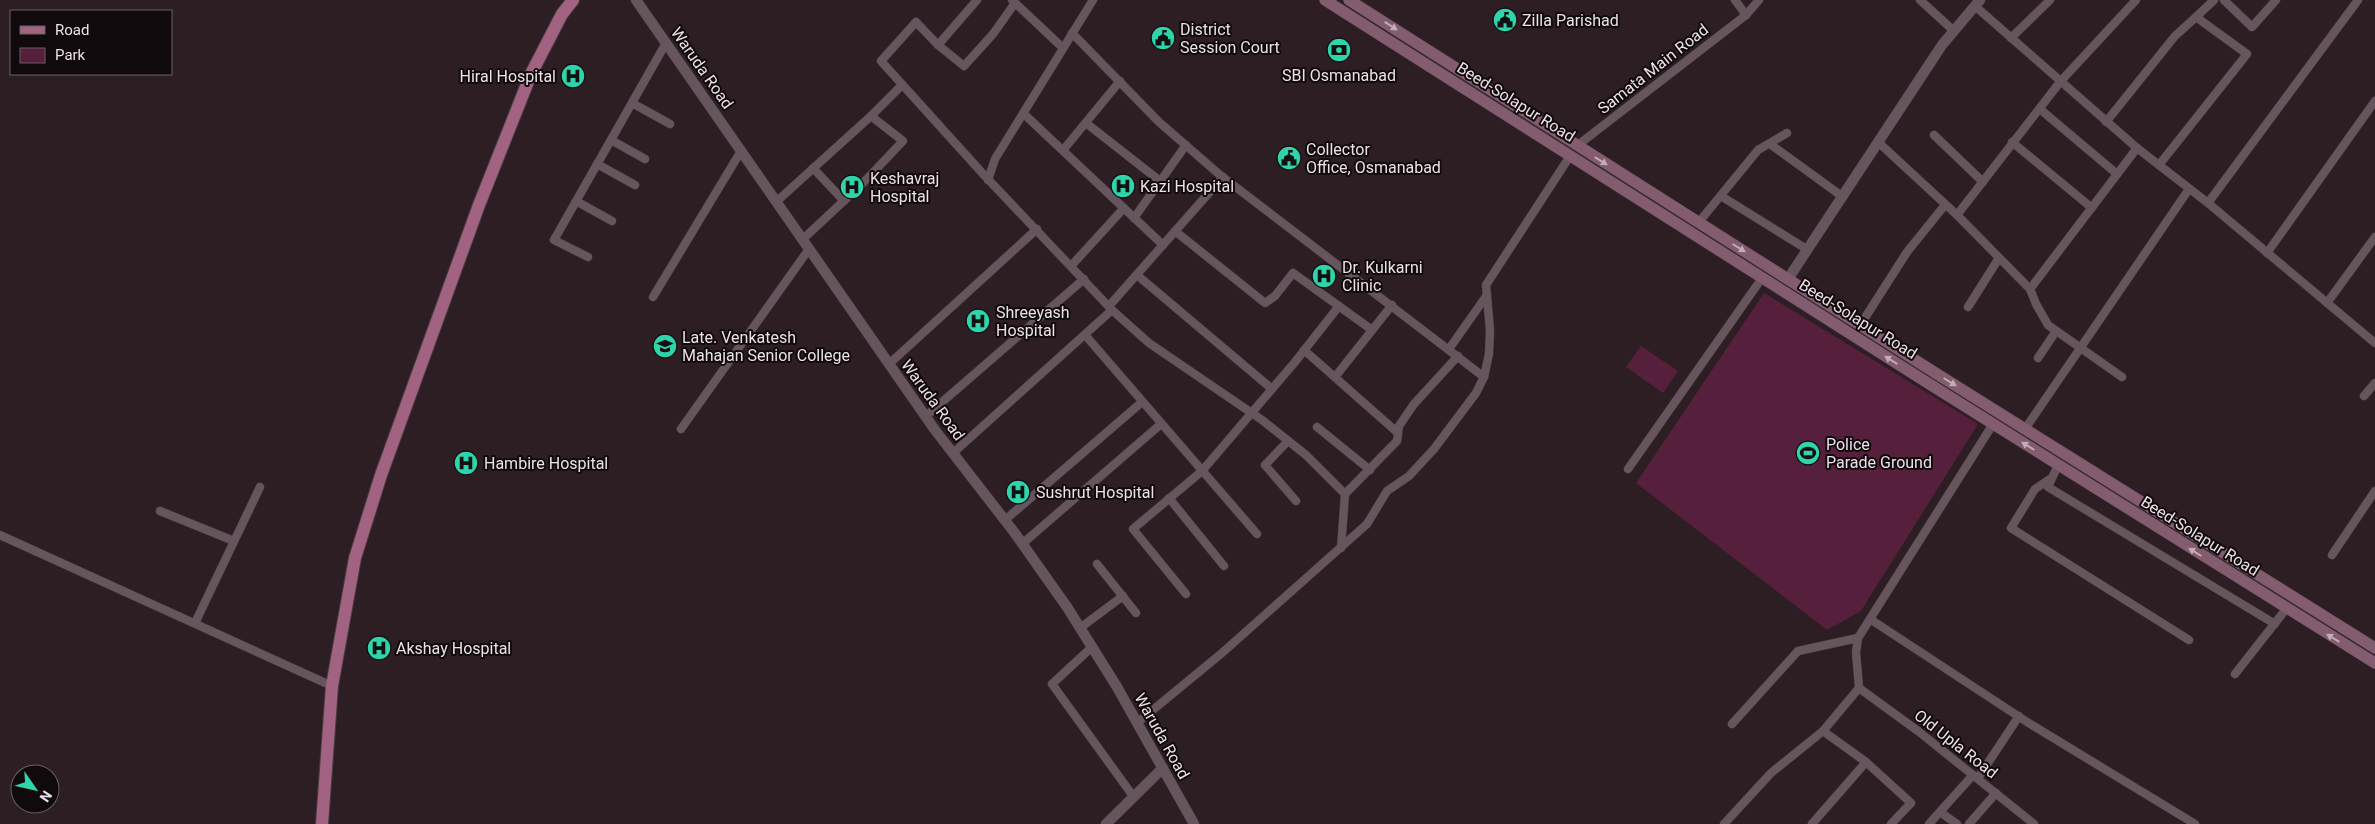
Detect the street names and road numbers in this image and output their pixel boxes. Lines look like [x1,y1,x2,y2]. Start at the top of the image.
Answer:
street label: Samata Main Road [1594,20,1712,118]
street label: Waruda Road [667,24,737,112]
street label: Beed-Solapur Road [1454,58,1578,146]
street label: Beed-Solapur Road [1796,275,1920,363]
street label: Waruda Road [897,356,969,444]
street label: Beed-Solapur Road [2138,492,2262,580]
street label: Waruda Road [1131,690,1193,782]
street label: Old Upla Road [1911,706,2001,782]

